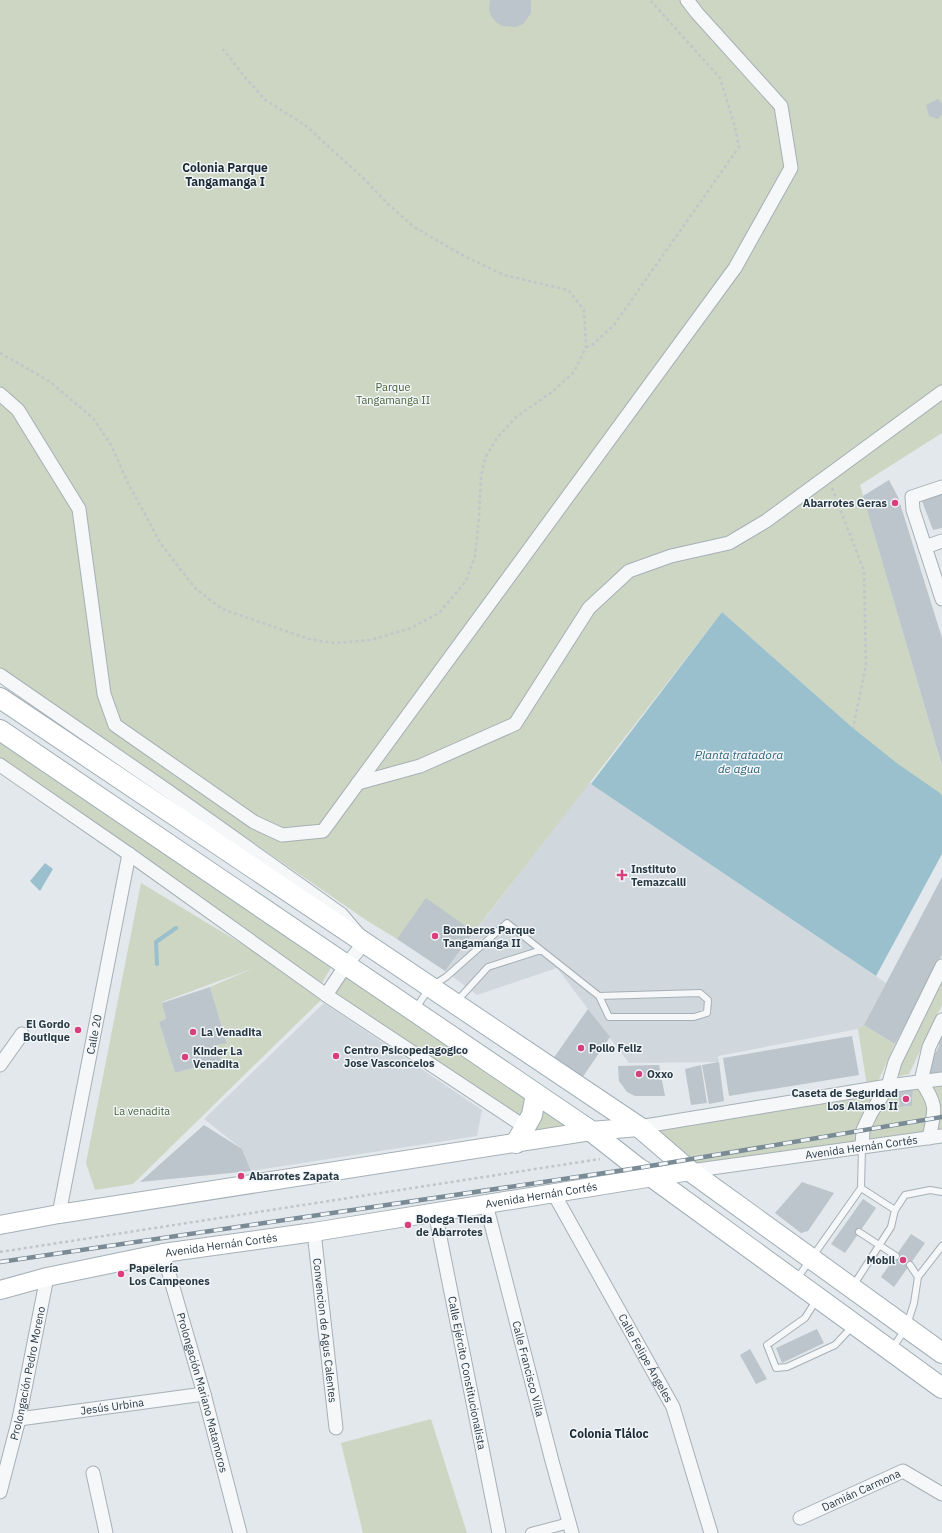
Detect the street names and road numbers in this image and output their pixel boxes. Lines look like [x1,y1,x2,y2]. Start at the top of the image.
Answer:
street label: Calle 20 [83,1013,105,1056]
street label: Avenida Hernán Cortés [804,1132,918,1162]
street label: Avenida Hernán Cortés [484,1179,598,1211]
street label: Avenida Hernán Cortés [164,1230,278,1260]
street label: Convencion de Agus Calentes [310,1257,340,1403]
street label: Calle Ejército Constitucionalista [445,1295,489,1451]
street label: Prolongación Pedro Moreno [7,1305,48,1442]
street label: Prolongación Mariano Matamoros [174,1311,231,1474]
street label: Calle Felipe Ángeles [615,1311,676,1405]
street label: Calle Francisco Villa [509,1319,547,1418]
street label: Jesús Urbina [79,1395,145,1418]
street label: Damián Carmona [819,1466,903,1514]

